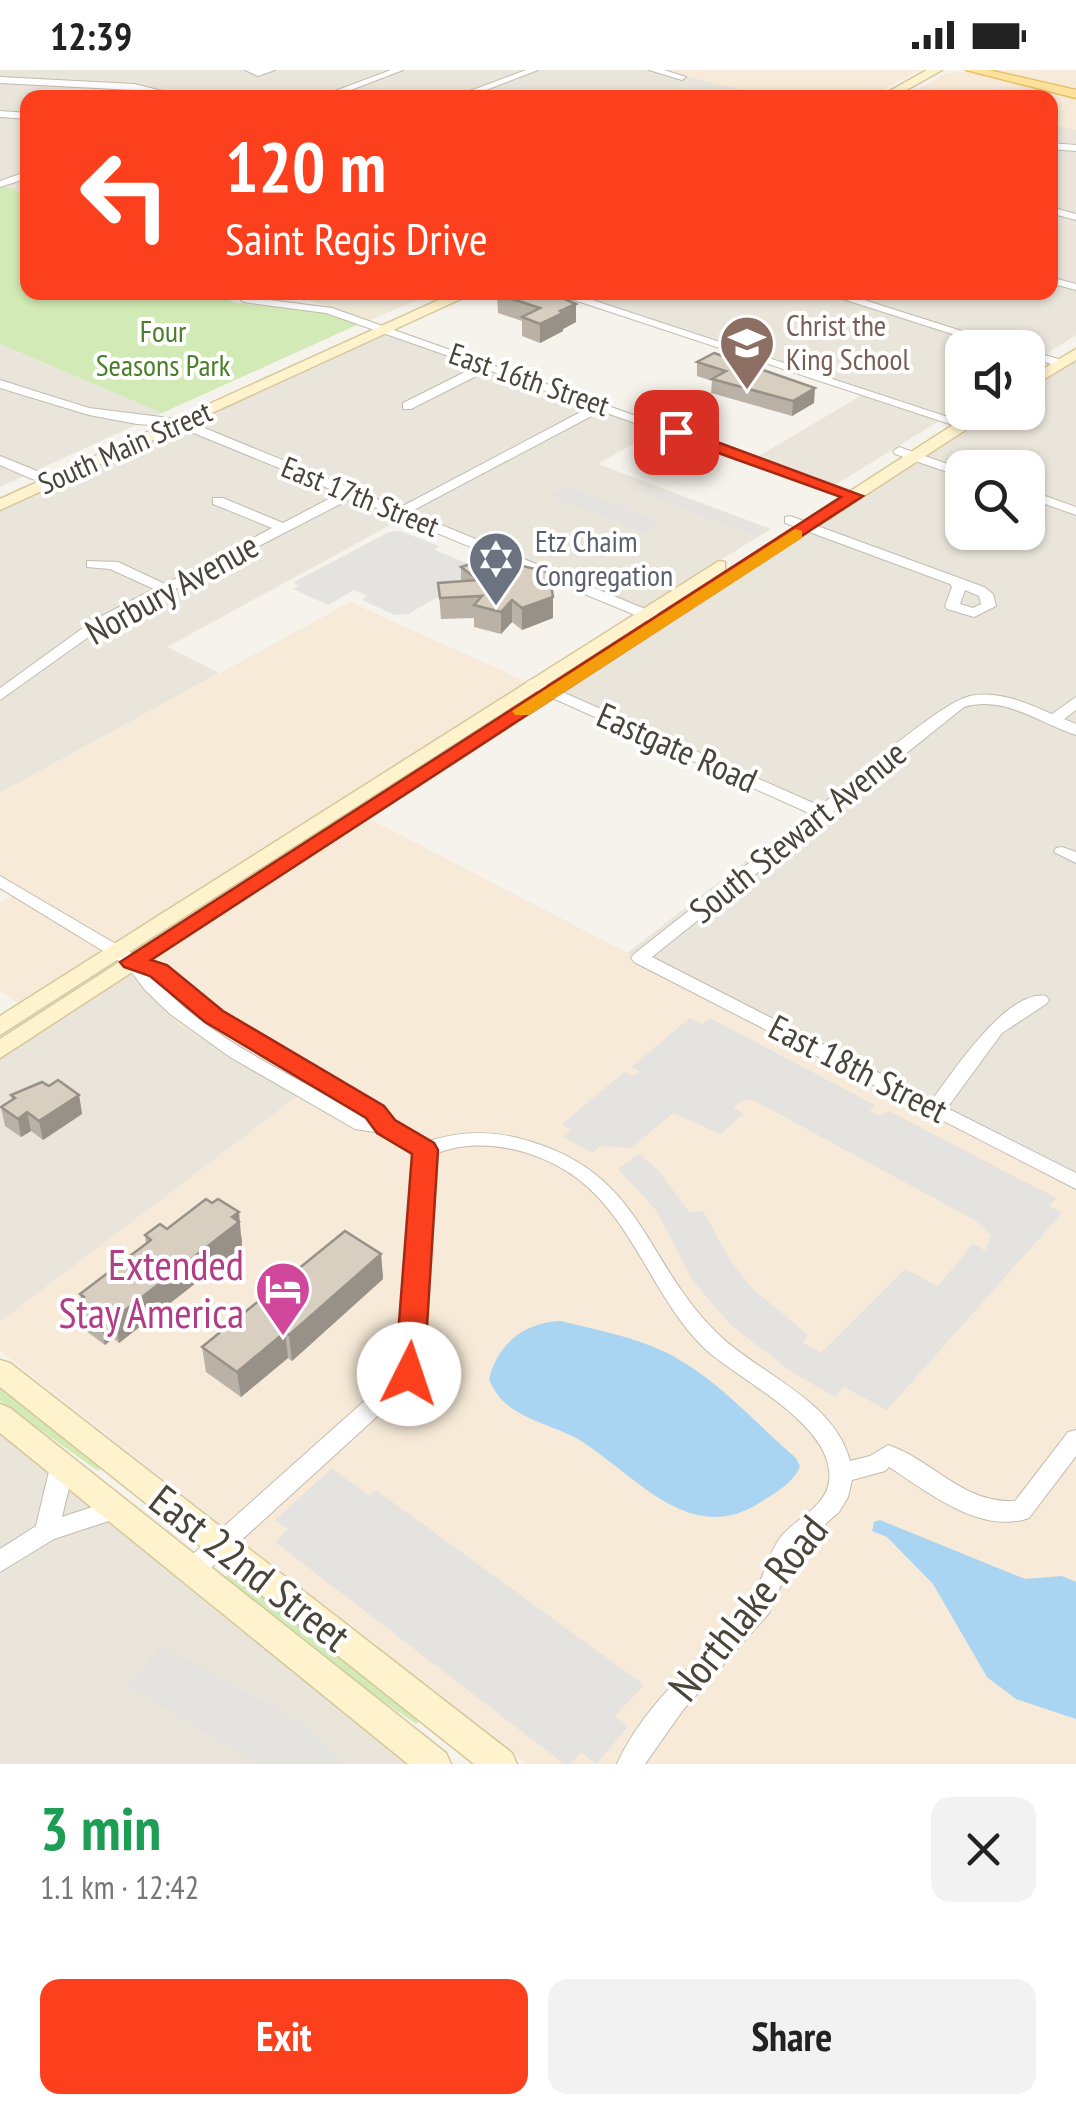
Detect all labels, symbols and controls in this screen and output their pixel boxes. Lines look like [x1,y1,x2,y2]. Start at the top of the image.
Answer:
text: 12:39 [50,11,132,60]
text: 120 m [225,121,386,211]
icon: left [60,130,190,260]
text: Saint Regis Drive [225,209,488,267]
place label: Christ the King School [786,305,909,378]
park label: Four Seasons Park [96,311,231,384]
school or university icon: Christ the King School [717,313,777,392]
map controls [945,330,1045,550]
button: sound [945,330,1045,430]
street label: East 16th Street [444,333,615,424]
pin [634,390,719,475]
street label: South Main Street [32,391,218,502]
icon: arrive [649,405,704,460]
street label: East 17th Street [276,446,446,545]
button: search [945,450,1045,550]
place label: Etz Chaim Congregation [535,521,673,594]
street label: Norbury Avenue [77,522,266,654]
synagogue icon: Etz Chaim Congregation [466,529,526,608]
street label: Eastgate Road [590,691,765,803]
street label: South Stewart Avenue [680,730,915,933]
street label: East 18th Street [761,1004,956,1133]
place label: Extended Stay America [58,1237,244,1340]
hotel icon: Extended Stay America [253,1259,313,1338]
position arrow [357,1322,461,1426]
street label: East 22nd Street [139,1472,362,1663]
street label: Northlake Road [656,1503,839,1712]
text: 3 min [40,1789,161,1867]
button: close [931,1797,1036,1902]
text: 1.1 km · 12:42 [40,1866,199,1908]
button: Exit [40,1979,528,2094]
button: Share [548,1979,1036,2094]

